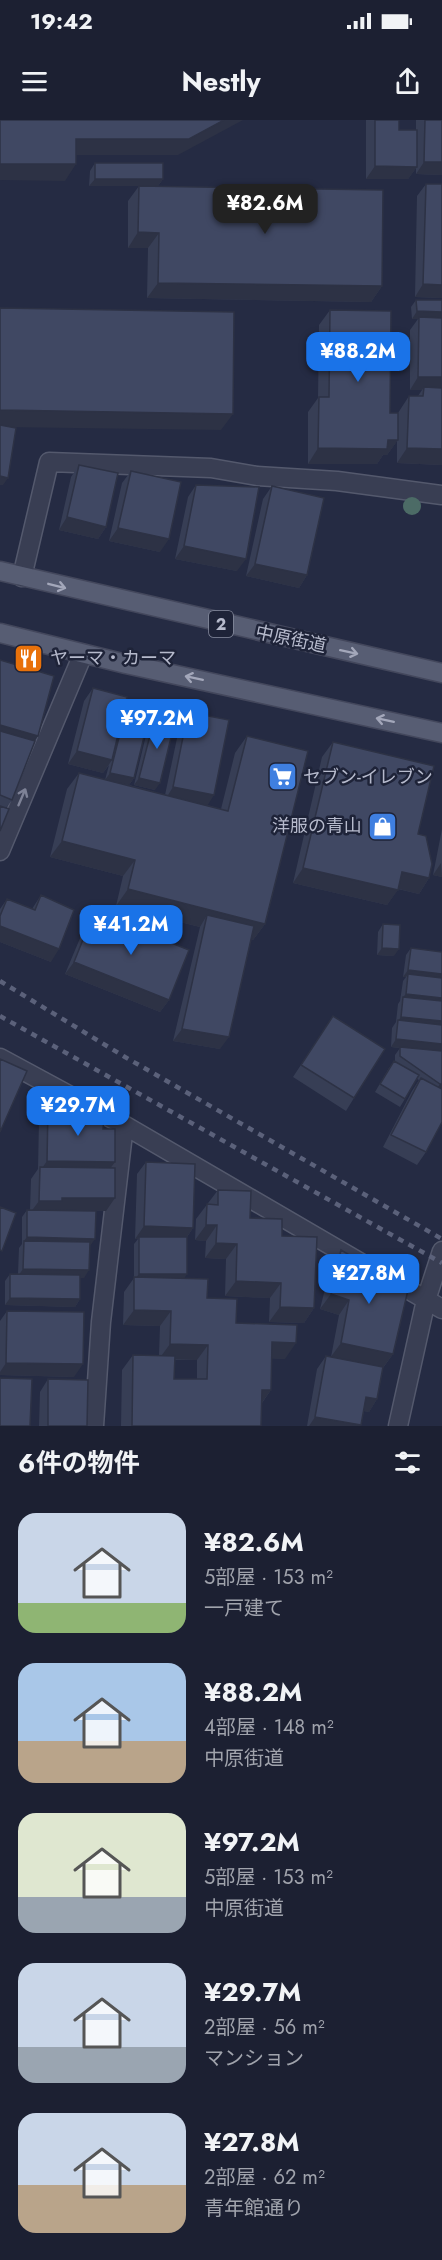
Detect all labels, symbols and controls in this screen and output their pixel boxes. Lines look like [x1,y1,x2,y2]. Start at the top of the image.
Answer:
text: 19:42 [30,5,93,37]
text: Nestly [181,62,261,101]
icon: menu [18,65,51,98]
icon: share [391,65,424,98]
pin: ¥82.6M [216,184,314,235]
text: ¥82.6M [227,189,303,218]
pin: ¥88.2M [309,332,407,383]
text: ¥88.2M [320,337,396,366]
one-way arrow [47,581,66,593]
road number: 2 [209,611,233,637]
street label: 中原街道 [253,619,329,659]
restaurant icon: ヤーマ・カーマ [13,642,45,674]
place label: ヤーマ・カーマ [50,645,176,671]
one-way arrow [340,646,359,658]
one-way arrow [185,672,204,684]
pin: ¥97.2M [108,699,206,750]
text: ¥97.2M [120,704,194,733]
one-way arrow [376,714,395,725]
supermarket icon: セブン-イレブン [266,761,298,793]
place label: セブン-イレブン [303,764,433,790]
one-way arrow [17,788,28,806]
shop icon: 洋服の青山 [367,810,399,842]
place label: 洋服の青山 [272,813,362,839]
pin: ¥41.2M [82,905,180,956]
text: ¥41.2M [94,910,168,939]
pin: ¥29.7M [29,1086,127,1137]
text: ¥29.7M [41,1091,115,1120]
pin: ¥27.8M [320,1254,418,1305]
text: ¥27.8M [332,1259,406,1288]
text: 6件の物件 [18,1444,139,1482]
icon: filters [391,1446,424,1479]
text: ¥82.6M [204,1523,304,1561]
icon: home [66,1537,138,1609]
text: 5部屋 · 153 m² [204,1563,333,1592]
text: 一戸建て [204,1594,284,1623]
text: ¥88.2M [204,1673,302,1711]
icon: home [66,1687,138,1759]
text: 4部屋 · 148 m² [204,1713,334,1742]
text: 中原街道 [204,1744,284,1773]
text: ¥97.2M [204,1823,300,1861]
icon: home [66,1837,138,1909]
text: 5部屋 · 153 m² [204,1863,333,1892]
text: 中原街道 [204,1894,284,1923]
text: ¥29.7M [204,1973,301,2011]
icon: home [66,1987,138,2059]
text: 2部屋 · 56 m² [204,2013,325,2042]
text: マンション [204,2044,304,2073]
text: ¥27.8M [204,2123,299,2161]
icon: home [66,2137,138,2209]
text: 2部屋 · 62 m² [204,2163,325,2192]
text: 青年館通り [204,2194,304,2223]

